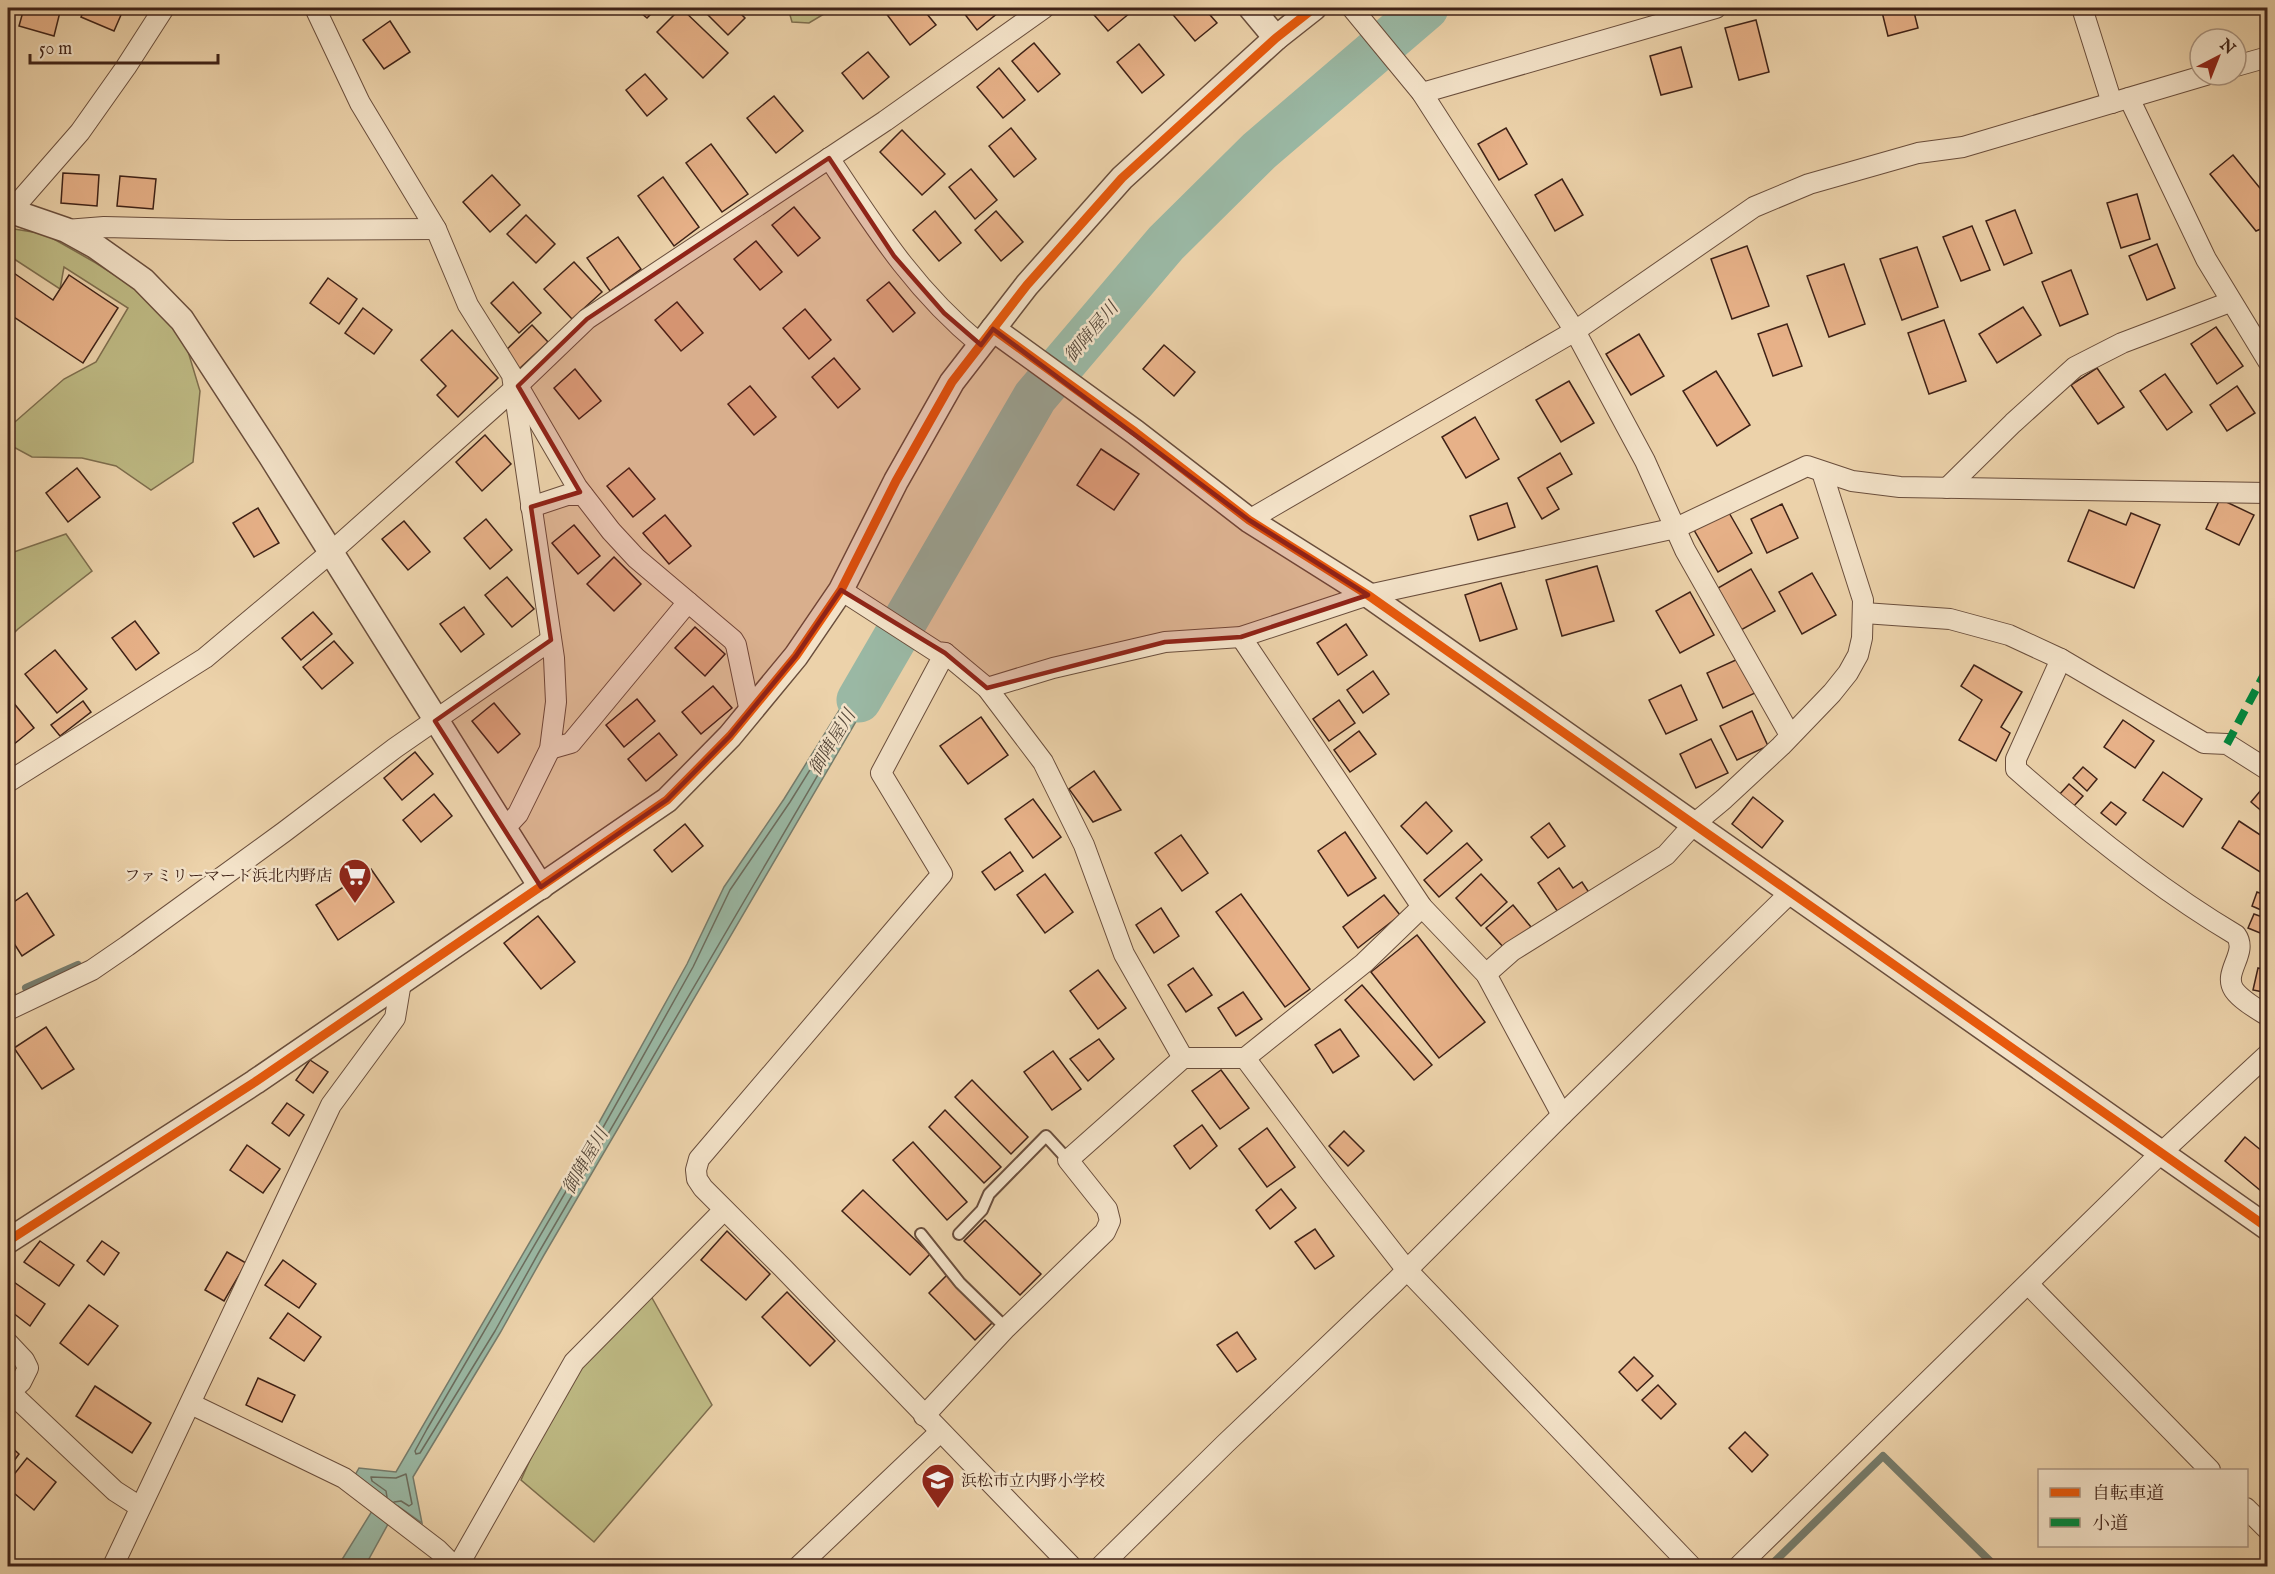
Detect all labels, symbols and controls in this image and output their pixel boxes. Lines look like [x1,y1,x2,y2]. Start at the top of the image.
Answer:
scale bar [30,27,218,65]
north arrow [2188,27,2248,87]
text: N [2214,35,2239,60]
text: 50 m [39,38,72,61]
water label: 御陣屋川 [1060,296,1125,368]
water label: 御陣屋川 [805,704,863,780]
supermarket icon: ファミリーマート浜北内野店 [337,857,373,904]
place label: ファミリーマート浜北内野店 [124,867,332,887]
water label: 御陣屋川 [558,1123,615,1199]
school or university icon: 浜松市立内野小学校 [920,1462,956,1509]
legend [2038,1469,2248,1547]
place label: 浜松市立内野小学校 [961,1472,1105,1492]
text: 自転車道 [2092,1483,2164,1506]
text: 小道 [2092,1513,2128,1536]

